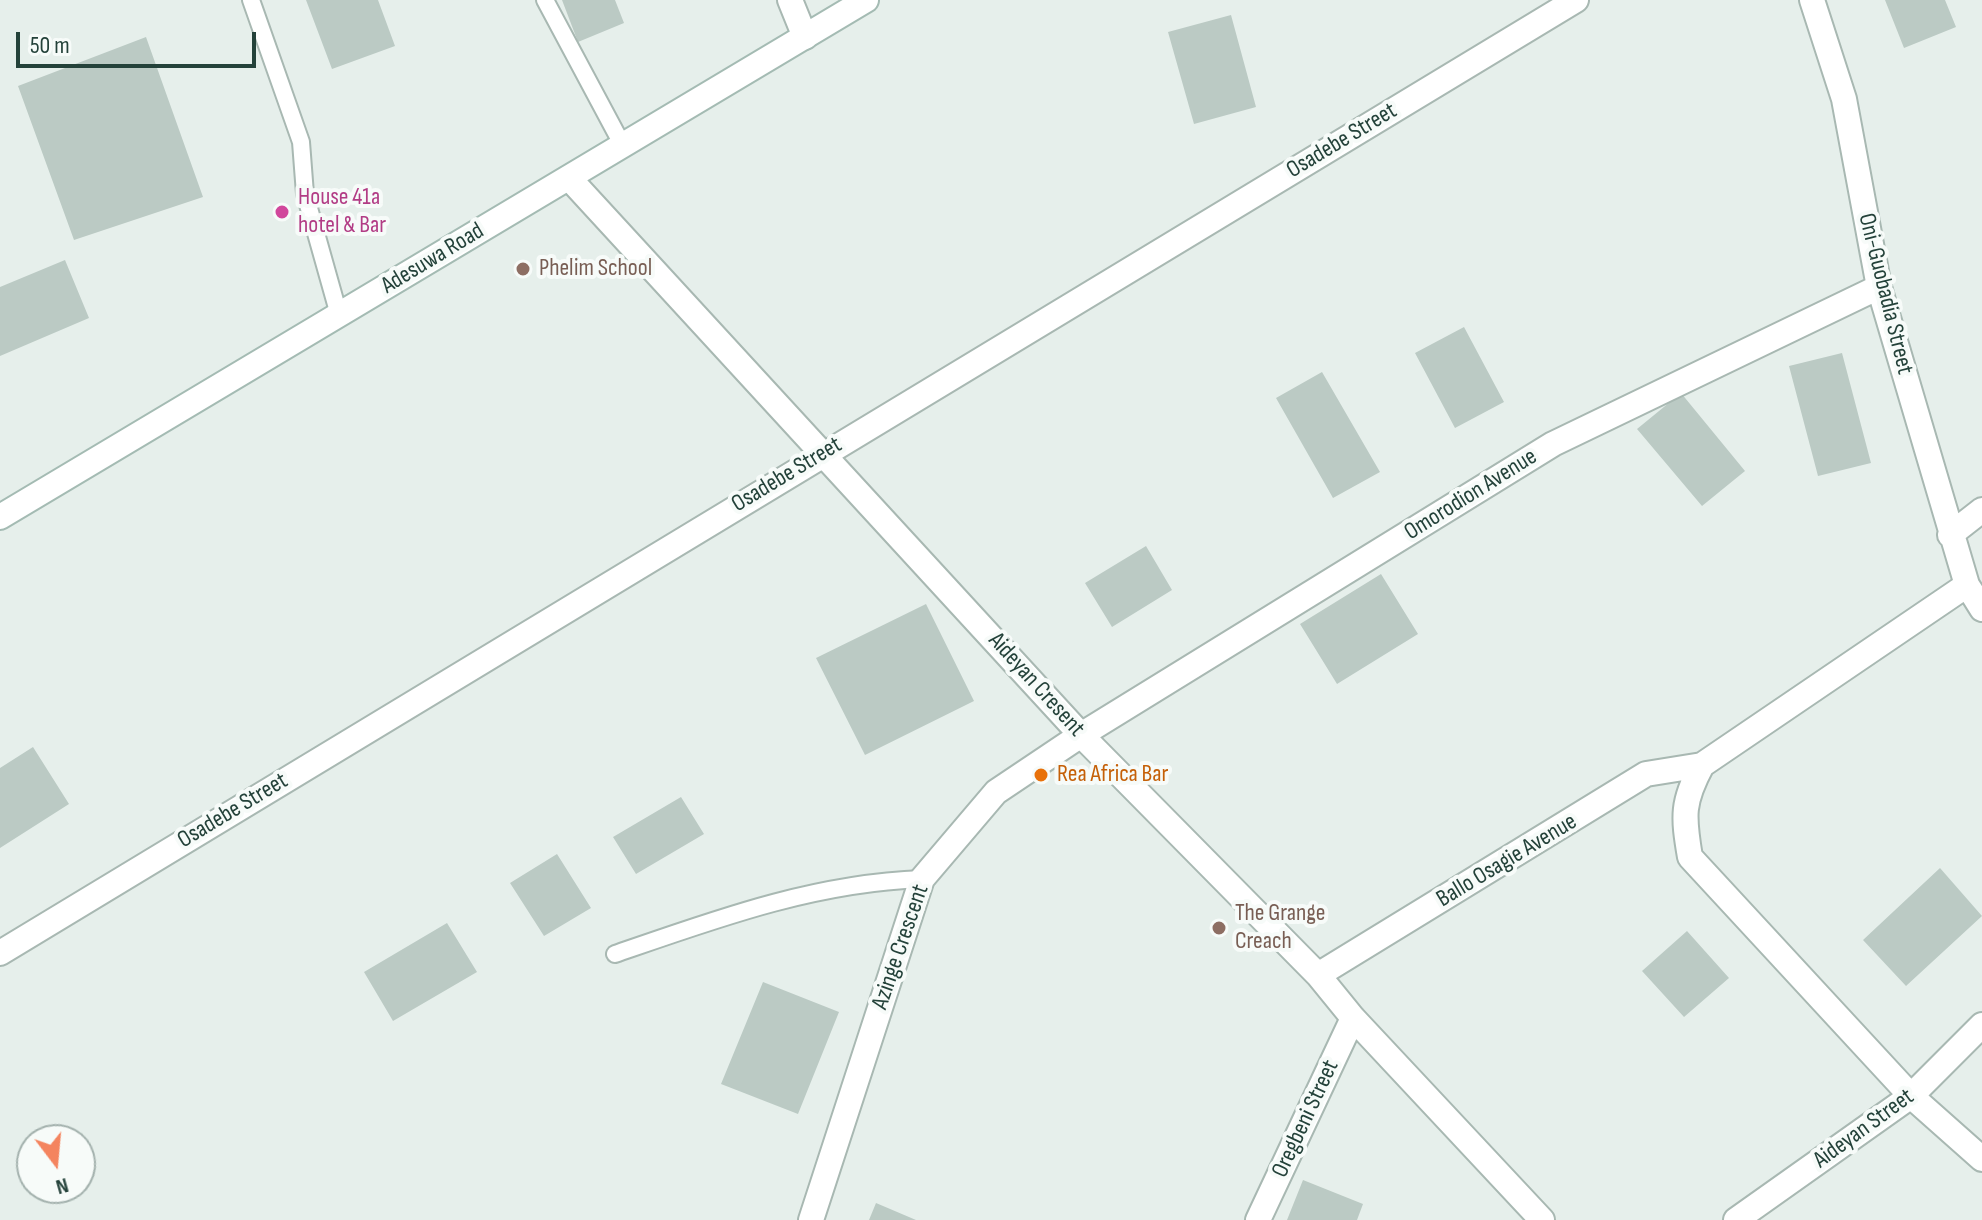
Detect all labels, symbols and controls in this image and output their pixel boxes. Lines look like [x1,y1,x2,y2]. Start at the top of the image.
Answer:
scale bar [20,16,260,66]
text: 50 m [30,31,70,60]
street label: Osadebe Street [1282,97,1402,185]
place label: House 41a hotel & Bar [298,184,386,240]
marker: House 41a hotel & Bar [273,203,291,221]
street label: Oni-Guobadia Street [1851,211,1919,377]
street label: Adesuwa Road [377,217,489,301]
place label: Phelim School [539,255,652,283]
marker: Phelim School [514,260,532,278]
street label: Osadebe Street [727,431,847,519]
street label: Omorodion Avenue [1399,443,1543,547]
street label: Aideyan Cresent [982,627,1090,743]
place label: Rea Africa Bar [1057,761,1168,789]
marker: Rea Africa Bar [1032,766,1050,784]
street label: Osadebe Street [173,767,293,855]
street label: Ballo Osagie Avenue [1432,808,1582,914]
street label: Azinge Crescent [866,881,936,1013]
place label: The Grange Creach [1235,900,1325,956]
marker: The Grange Creach [1210,919,1228,937]
street label: Oregbeni Street [1266,1056,1346,1182]
street label: Aideyan Street [1808,1083,1920,1175]
north arrow [16,1124,96,1204]
text: N [53,1171,72,1200]

